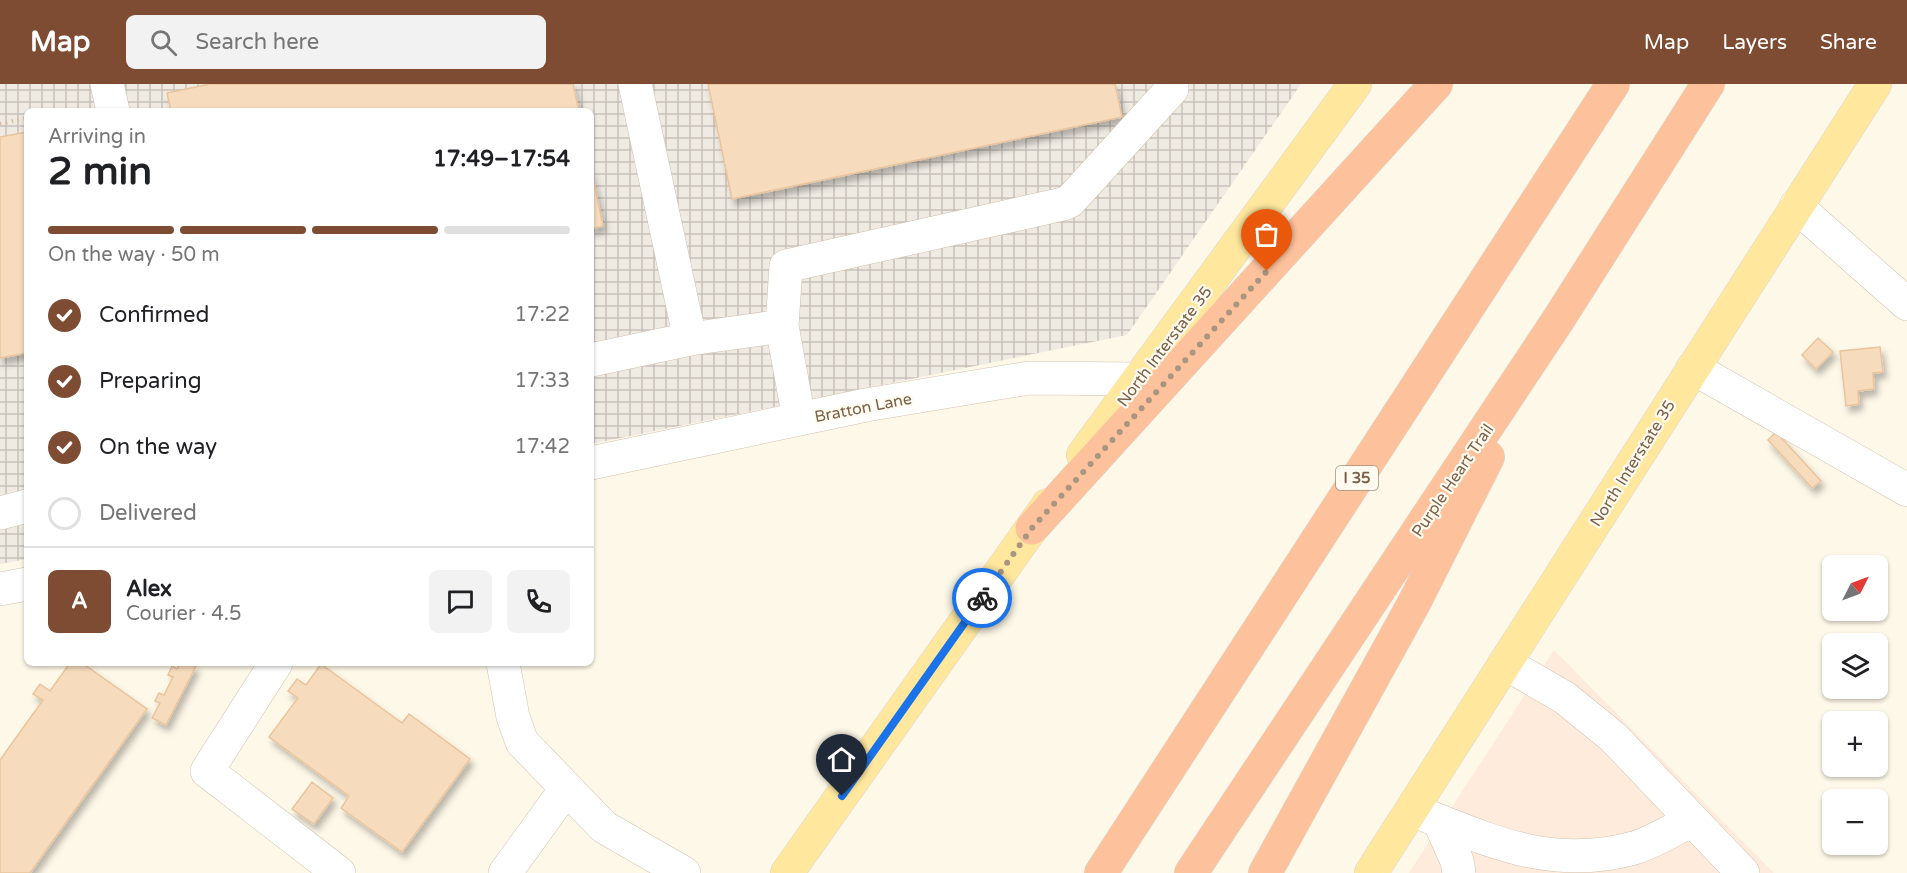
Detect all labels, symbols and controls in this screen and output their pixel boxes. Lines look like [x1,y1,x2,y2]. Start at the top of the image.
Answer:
search box [126,15,546,69]
text: Map [30,25,90,59]
icon: search [147,26,180,59]
text: Search here [195,29,319,55]
text: Map [1644,30,1689,55]
text: Layers [1722,30,1787,55]
text: Share [1820,30,1877,55]
text: Arriving in [48,125,146,149]
text: 17:49–17:54 [433,146,570,172]
text: 2 min [48,148,152,195]
pin [1241,209,1292,271]
icon: bag [1250,218,1283,251]
text: On the way · 50 m [48,243,220,267]
street label: North Interstate 35 [1113,282,1217,411]
icon: check [48,299,81,332]
text: Confirmed [99,302,209,328]
text: 17:22 [515,303,570,327]
icon: check [48,365,81,398]
text: Preparing [99,368,202,394]
text: 17:33 [515,369,570,393]
street label: Bratton Lane [813,389,914,427]
street label: North Interstate 35 [1586,397,1680,531]
street label: Purple Heart Trail [1408,420,1498,541]
icon: check [48,431,81,464]
text: On the way [99,434,217,460]
text: 17:42 [515,435,570,459]
road number: I 35 [1336,466,1378,490]
text: Delivered [99,500,197,526]
north arrow [1822,555,1888,621]
map controls [1822,555,1888,855]
courier [952,568,1012,628]
button: chat [429,570,492,633]
button: phone [507,570,570,633]
text: Alex [126,576,172,602]
icon: bike [966,582,999,615]
text: A [71,588,88,614]
text: Courier · 4.5 [126,602,241,626]
button: layers [1822,633,1888,699]
button: + [1822,711,1888,777]
pin [816,734,867,796]
icon: home [825,743,858,776]
button: − [1822,789,1888,855]

